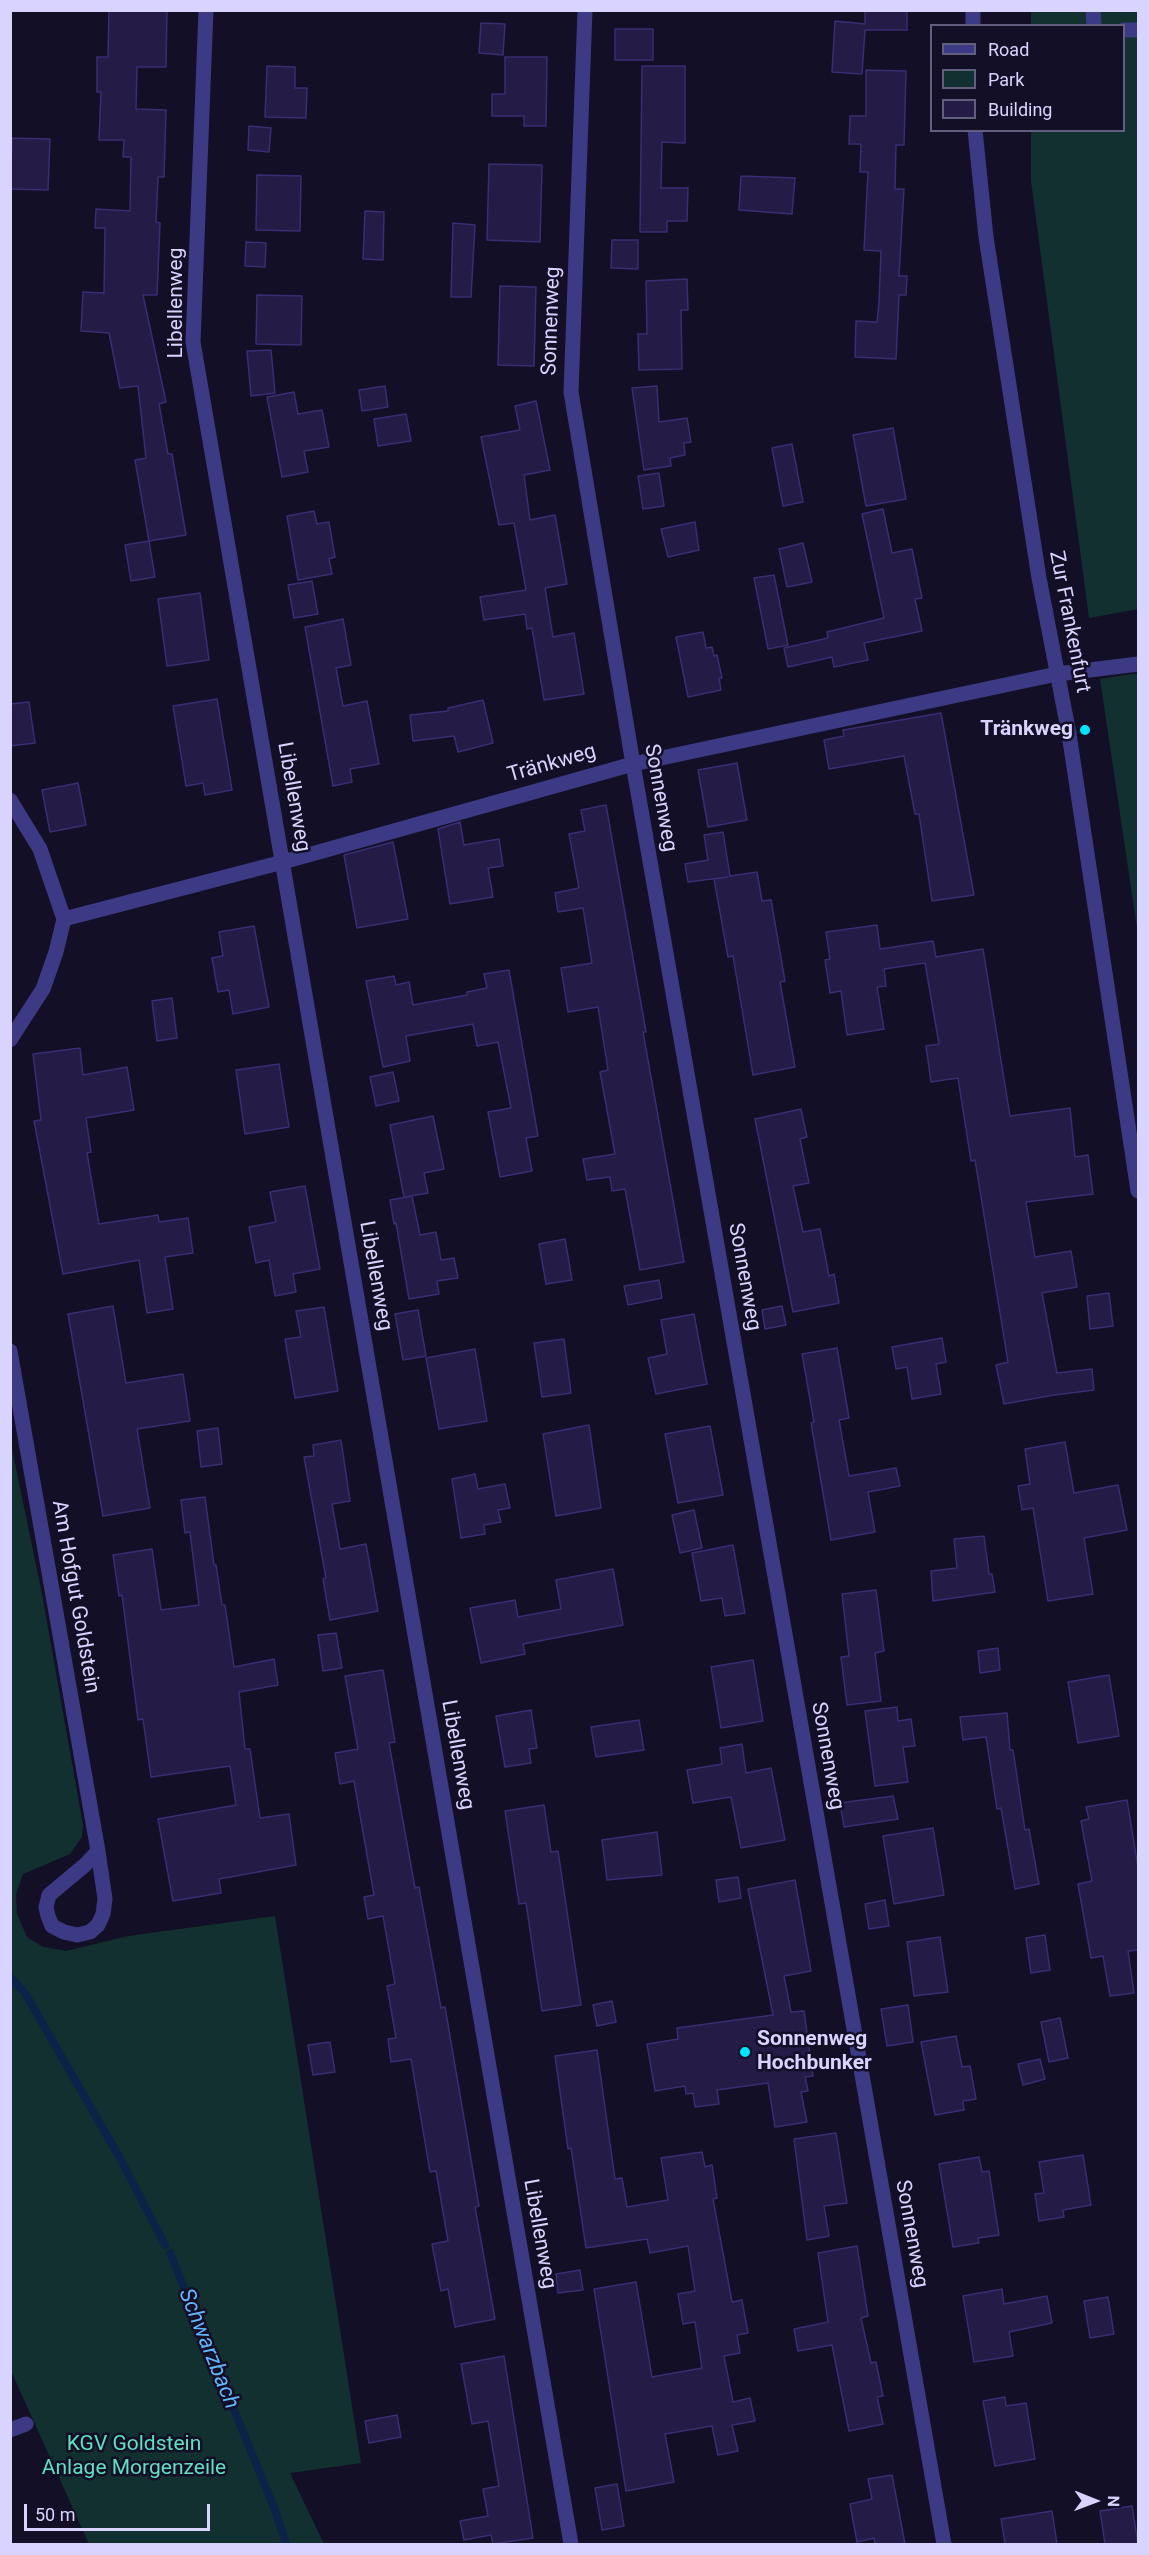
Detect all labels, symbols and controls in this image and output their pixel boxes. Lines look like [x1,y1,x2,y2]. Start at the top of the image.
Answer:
legend [930,24,1125,132]
text: Road [988,39,1029,60]
text: Park [988,69,1024,90]
text: Building [988,99,1052,120]
street label: Libellenweg [164,248,190,358]
street label: Sonnenweg [538,266,566,376]
street label: Zur Frankenfurt [1043,549,1095,695]
place label: Tränkweg [980,717,1073,743]
marker: Tränkweg [1078,723,1092,737]
street label: Tränkweg [505,739,599,789]
street label: Libellenweg [271,740,315,854]
street label: Sonnenweg [638,742,682,854]
street label: Libellenweg [353,1219,397,1333]
street label: Sonnenweg [722,1221,766,1333]
street label: Am Hofgut Goldstein [46,1499,104,1695]
street label: Libellenweg [435,1698,479,1812]
street label: Sonnenweg [805,1700,849,1812]
place label: Sonnenweg Hochbunker [757,2027,872,2077]
marker: Sonnenweg Hochbunker [738,2045,752,2059]
street label: Libellenweg [517,2177,561,2291]
street label: Sonnenweg [889,2178,933,2290]
water label: Schwarzbach [172,2285,244,2413]
park label: KGV Goldstein Anlage Morgenzeile [42,2432,226,2482]
north arrow [1065,2471,1125,2531]
scale bar [27,2492,213,2530]
text: N [1104,2496,1123,2507]
text: 50 m [35,2504,75,2525]

